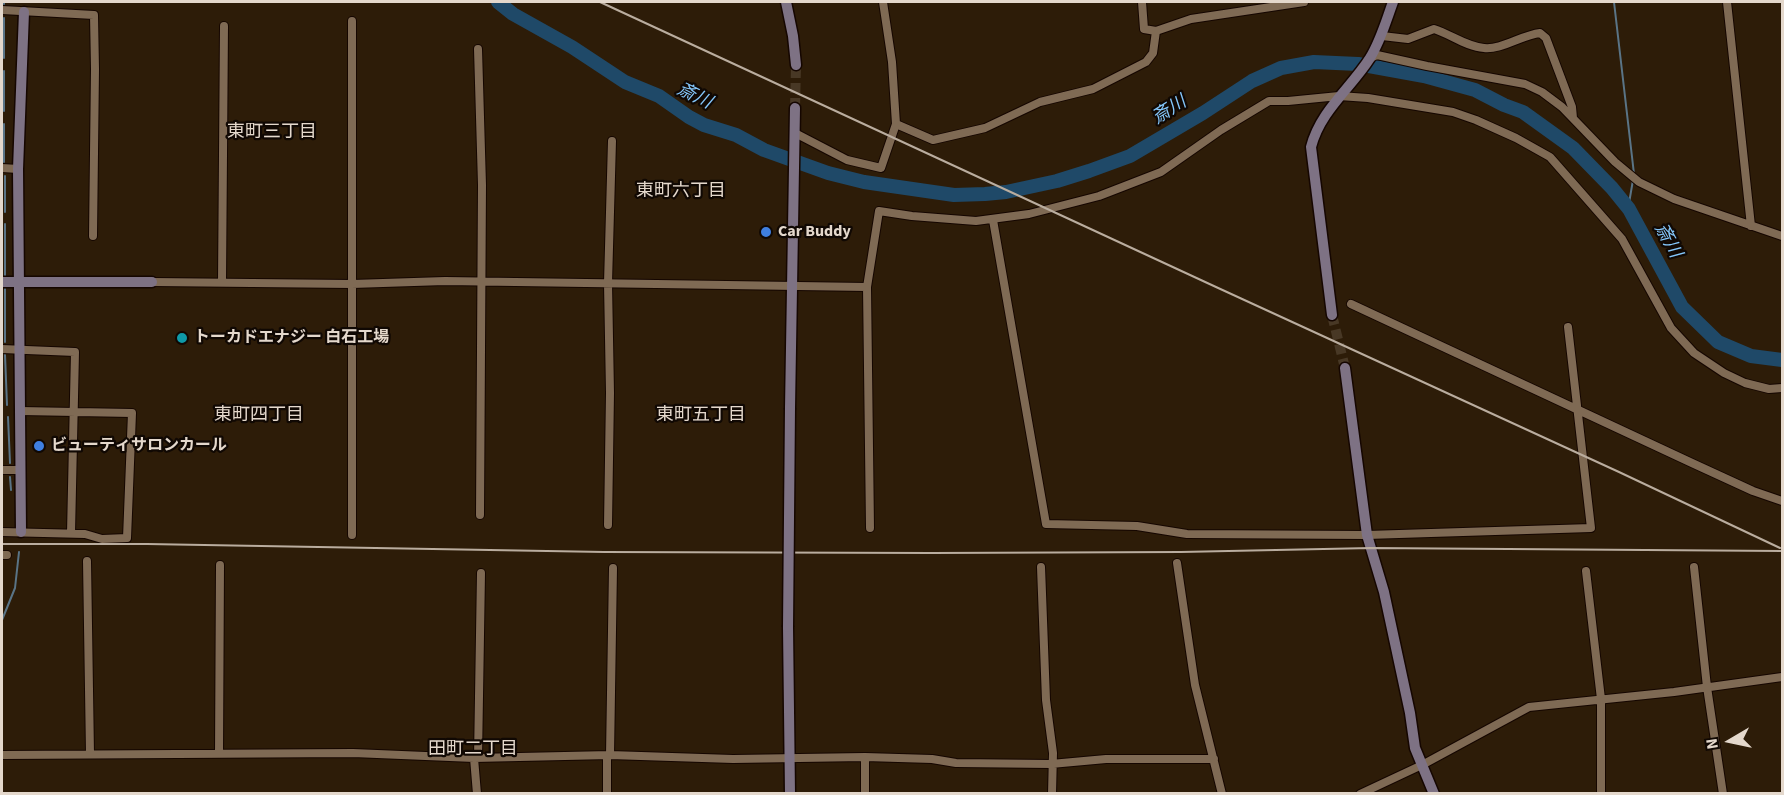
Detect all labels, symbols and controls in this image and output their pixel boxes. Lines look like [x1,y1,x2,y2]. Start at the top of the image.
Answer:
water label: 斎川 [673,79,715,115]
water label: 斎川 [1149,92,1191,130]
district label: 東町三丁目 [227,122,317,144]
district label: 東町六丁目 [636,181,726,203]
water label: 斎川 [1649,220,1685,262]
place label: Car Buddy [778,222,851,242]
marker: Car Buddy [759,225,773,239]
place label: トーカドエナジー 白石工場 [194,328,389,348]
marker: トーカドエナジー 白石工場 [175,331,189,345]
district label: 東町四丁目 [214,405,304,427]
district label: 東町五丁目 [656,405,746,427]
place label: ビューティサロンカール [51,436,227,456]
marker: ビューティサロンカール [32,439,46,453]
north arrow [1700,711,1760,771]
text: N [1701,737,1724,751]
district label: 田町二丁目 [428,739,518,761]

